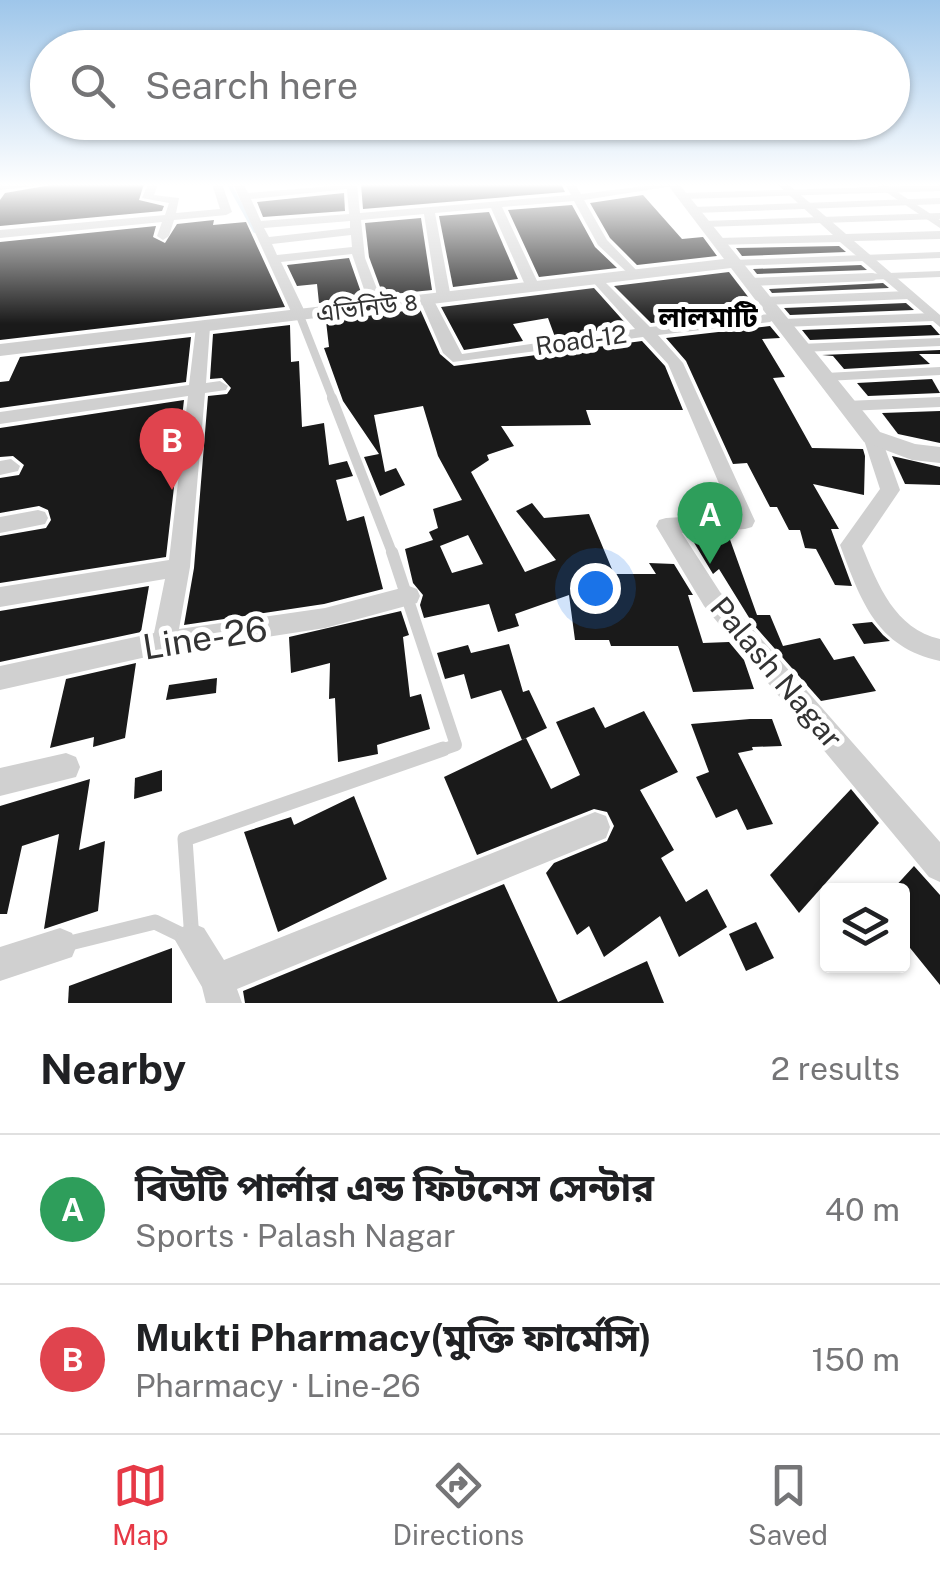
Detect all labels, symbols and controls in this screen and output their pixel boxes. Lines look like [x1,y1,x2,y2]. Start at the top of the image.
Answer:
search box [30,30,910,140]
icon: search [65,58,120,113]
text: Search here [145,63,358,108]
street label: এভিনিউ ৪ [314,286,420,328]
district label: লালমাটি [657,300,758,333]
street label: Road-12 [533,319,629,361]
pin: B [140,408,204,490]
pin: A [678,482,742,564]
your location [570,563,621,614]
street label: Palash Nagar [703,589,850,755]
street label: Line-26 [140,607,270,668]
map controls [820,883,910,973]
button: layers [820,883,910,973]
text: Nearby [40,1044,186,1093]
text: 2 results [771,1050,900,1087]
text: বিউটি পার্লার এন্ড ফিটনেস সেন্টার [135,1165,654,1210]
text: A [61,1191,84,1228]
text: 40 m [825,1191,900,1228]
text: Sports · Palash Nagar [135,1217,455,1254]
text: Mukti Pharmacy(মুক্তি ফার্মেসি) [135,1315,652,1360]
text: B [62,1341,83,1378]
text: 150 m [811,1341,900,1378]
text: Pharmacy · Line-26 [135,1367,421,1404]
tab: Map [112,1458,169,1551]
tab: Directions [393,1458,524,1551]
tab: Saved [748,1458,828,1551]

